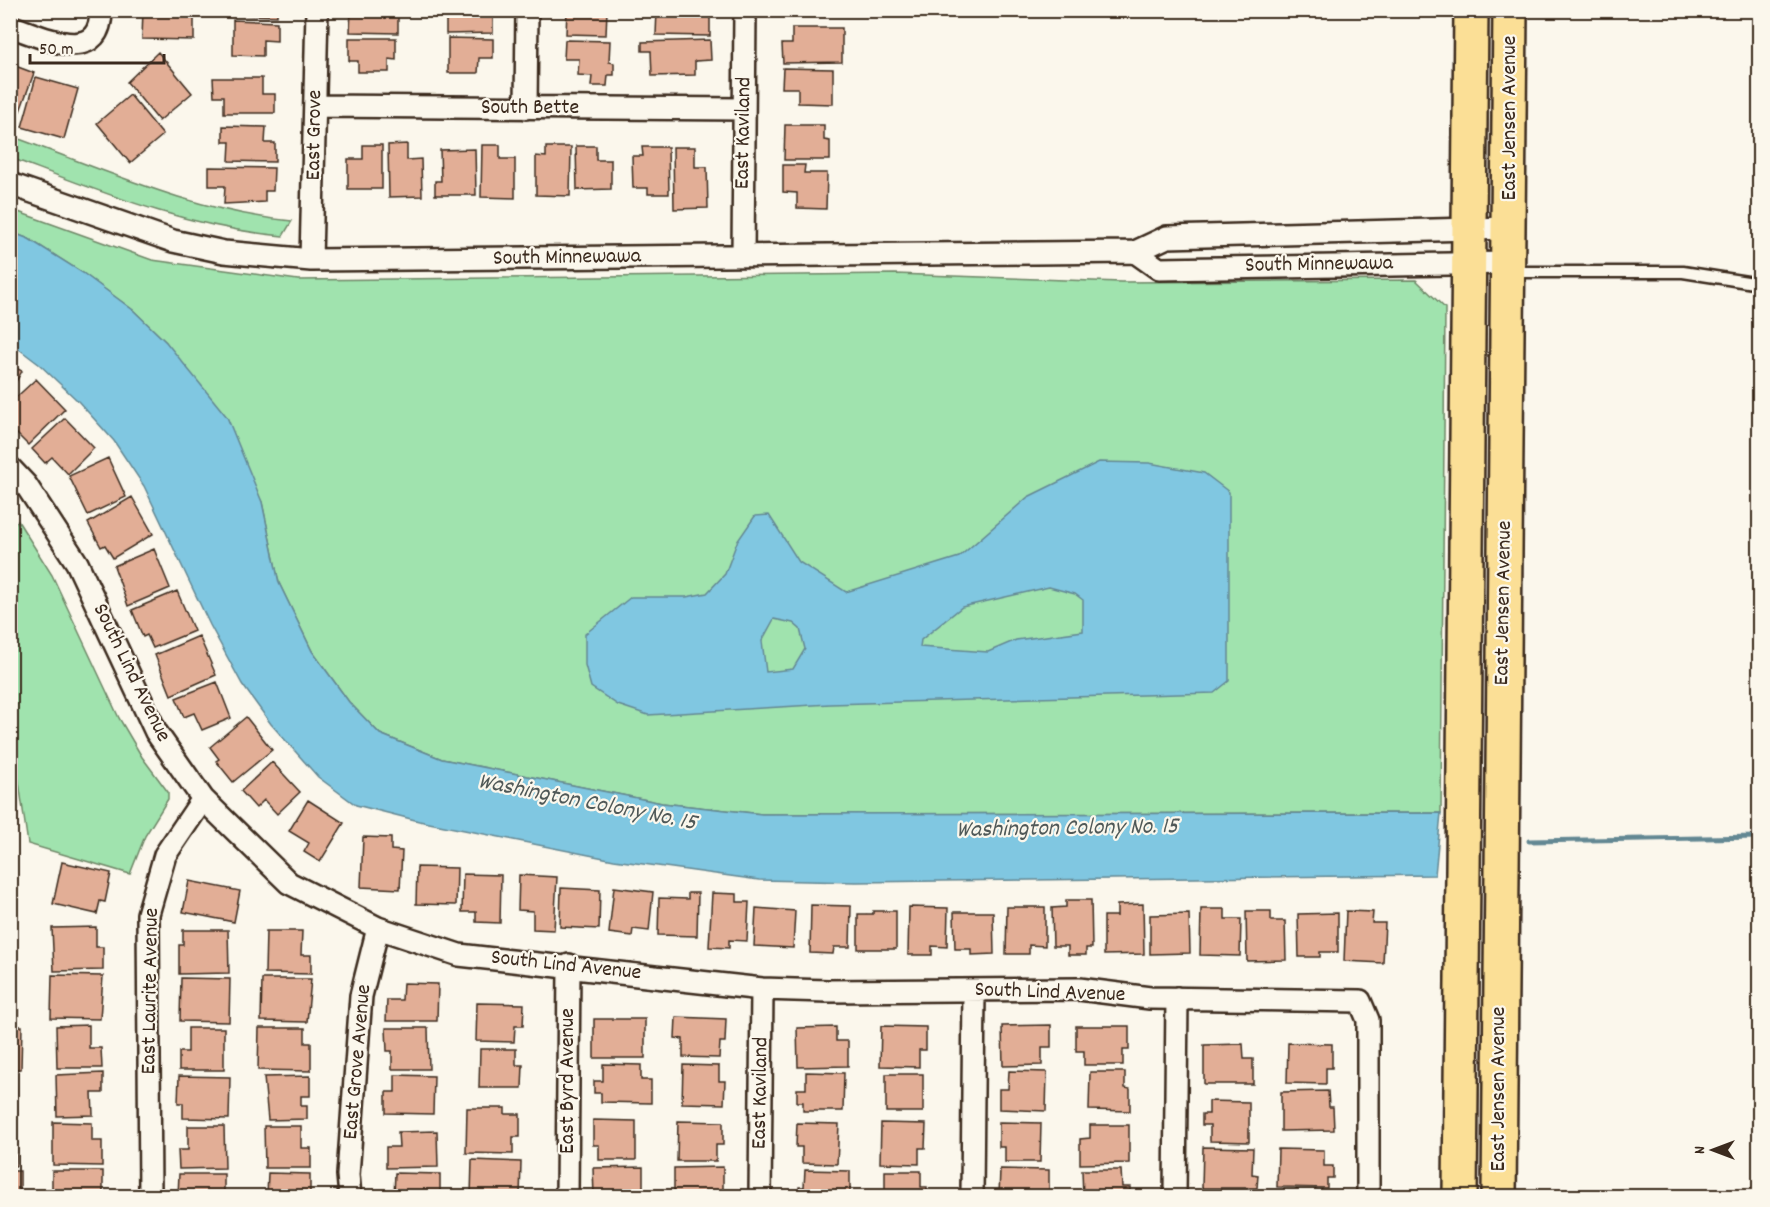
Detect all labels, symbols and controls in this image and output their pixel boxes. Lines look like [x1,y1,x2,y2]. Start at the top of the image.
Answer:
scale bar [30,27,164,65]
street label: East Jensen Avenue [1495,36,1526,200]
text: 50 m [39,38,74,63]
street label: East Kaviland [728,77,760,189]
street label: East Grove [299,89,331,181]
street label: South Bette [481,93,579,124]
street label: South Minnewawa [493,241,642,275]
street label: South Minnewawa [1245,248,1394,282]
street label: East Jensen Avenue [1487,520,1521,686]
street label: South Lind Avenue [84,598,178,748]
water label: Washington Colony No. 15 [475,765,702,841]
water label: Washington Colony No. 15 [956,810,1181,848]
street label: East Laurite Avenue [134,907,168,1075]
street label: South Lind Avenue [489,943,643,989]
street label: South Lind Avenue [974,975,1126,1011]
street label: East Grove Avenue [336,983,380,1141]
street label: East Jensen Avenue [1484,1007,1515,1171]
street label: East Byrd Avenue [553,1008,584,1154]
street label: East Kaviland [745,1037,777,1149]
north arrow [1683,1120,1743,1180]
text: N [1689,1146,1712,1154]

